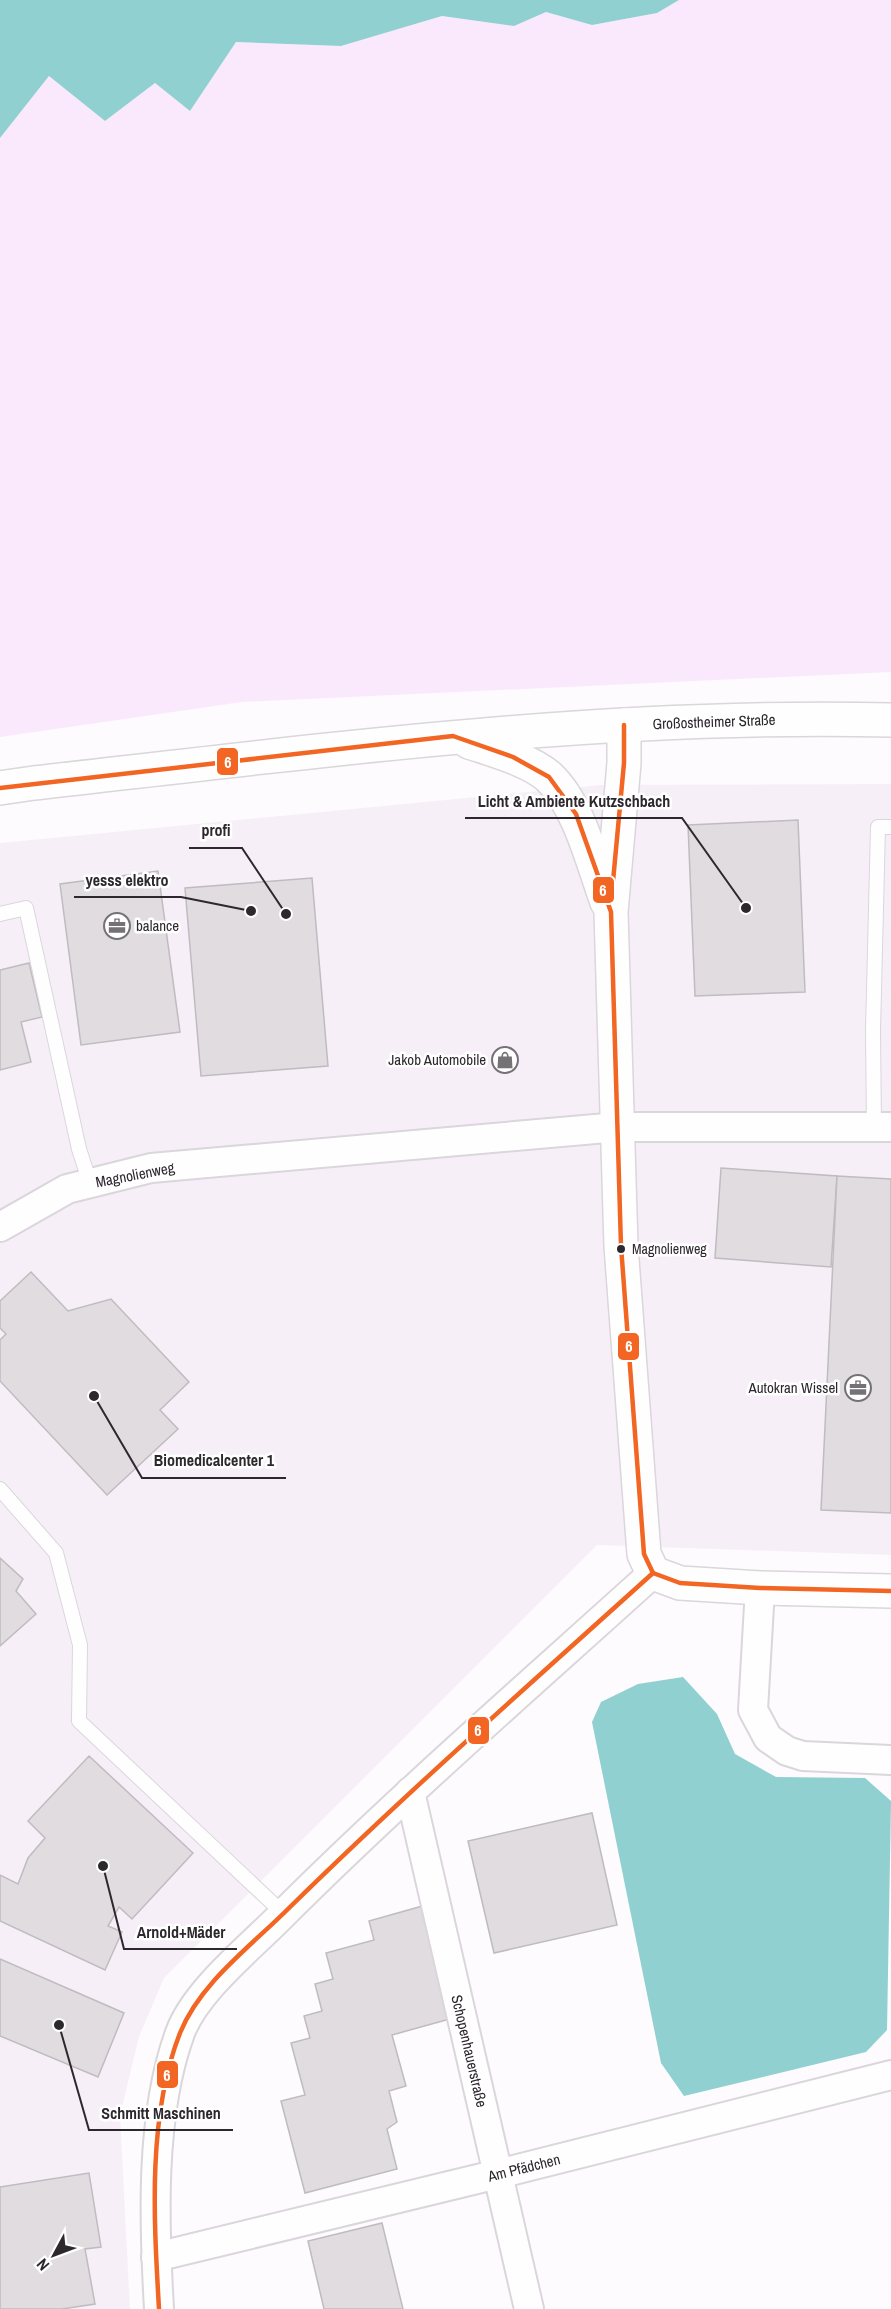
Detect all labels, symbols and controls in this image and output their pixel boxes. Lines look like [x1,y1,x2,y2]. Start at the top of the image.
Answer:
street label: Großostheimer Straße [652,709,776,734]
line badge: 6 [216,747,239,776]
text: 6 [224,751,232,773]
callout: Licht & Ambiente Kutzschbach [465,784,682,818]
text: Licht & Ambiente Kutzschbach [478,790,670,812]
callout: profi [189,814,242,848]
text: profi [201,819,231,841]
callout: yesss elektro [74,863,181,897]
text: yesss elektro [85,869,169,891]
line badge: 6 [592,876,615,904]
text: 6 [599,879,607,901]
office icon: balance [102,911,132,941]
place label: balance [136,915,179,936]
shop icon: Jakob Automobile [490,1045,520,1075]
place label: Jakob Automobile [388,1049,486,1070]
street label: Magnolienweg [94,1157,176,1192]
place label: Magnolienweg [632,1240,707,1258]
marker: Magnolienweg [615,1243,627,1255]
line badge: 6 [617,1332,640,1361]
text: 6 [625,1335,633,1357]
office icon: Autokran Wissel [843,1373,873,1403]
place label: Autokran Wissel [747,1377,838,1398]
callout: Biomedicalcenter 1 [142,1444,286,1478]
text: Biomedicalcenter 1 [154,1449,275,1471]
line badge: 6 [467,1716,490,1745]
text: 6 [474,1719,482,1741]
callout: Arnold+Mäder [124,1915,237,1949]
text: Arnold+Mäder [137,1921,226,1943]
street label: Schopenhauerstraße [446,1993,493,2109]
line badge: 6 [156,2060,179,2089]
text: 6 [163,2064,171,2086]
callout: Schmitt Maschinen [89,2096,233,2130]
text: Schmitt Maschinen [101,2102,221,2124]
street label: Am Pfädchen [485,2148,562,2187]
north arrow [24,2225,84,2285]
text: N [31,2254,54,2276]

